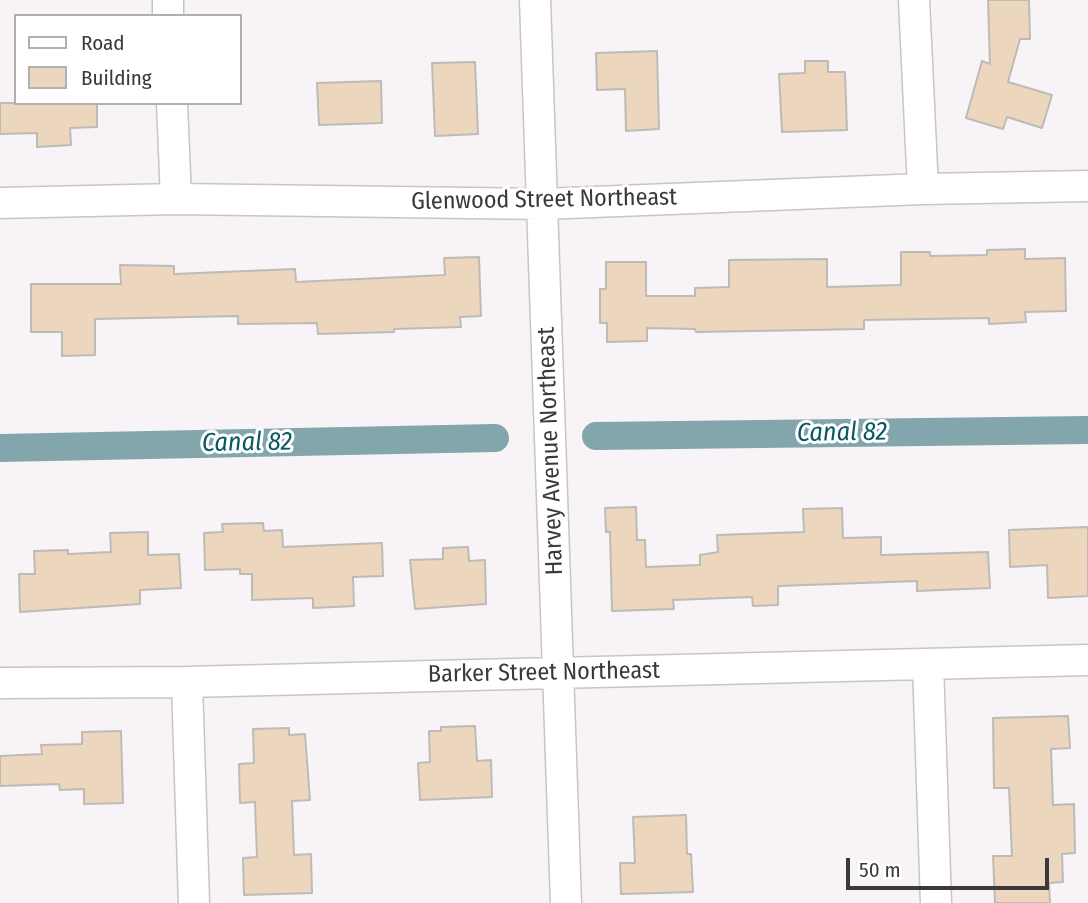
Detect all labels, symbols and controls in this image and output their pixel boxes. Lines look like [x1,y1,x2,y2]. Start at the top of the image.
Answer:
legend [14,14,242,105]
text: Road [81,30,125,56]
text: Building [81,65,152,91]
street label: Glenwood Street Northeast [411,183,677,217]
street label: Harvey Avenue Northeast [532,326,570,576]
water label: Canal 82 [797,417,887,449]
water label: Canal 82 [202,427,292,459]
street label: Barker Street Northeast [428,657,660,689]
scale bar [850,844,1053,888]
text: 50 m [859,857,901,883]

